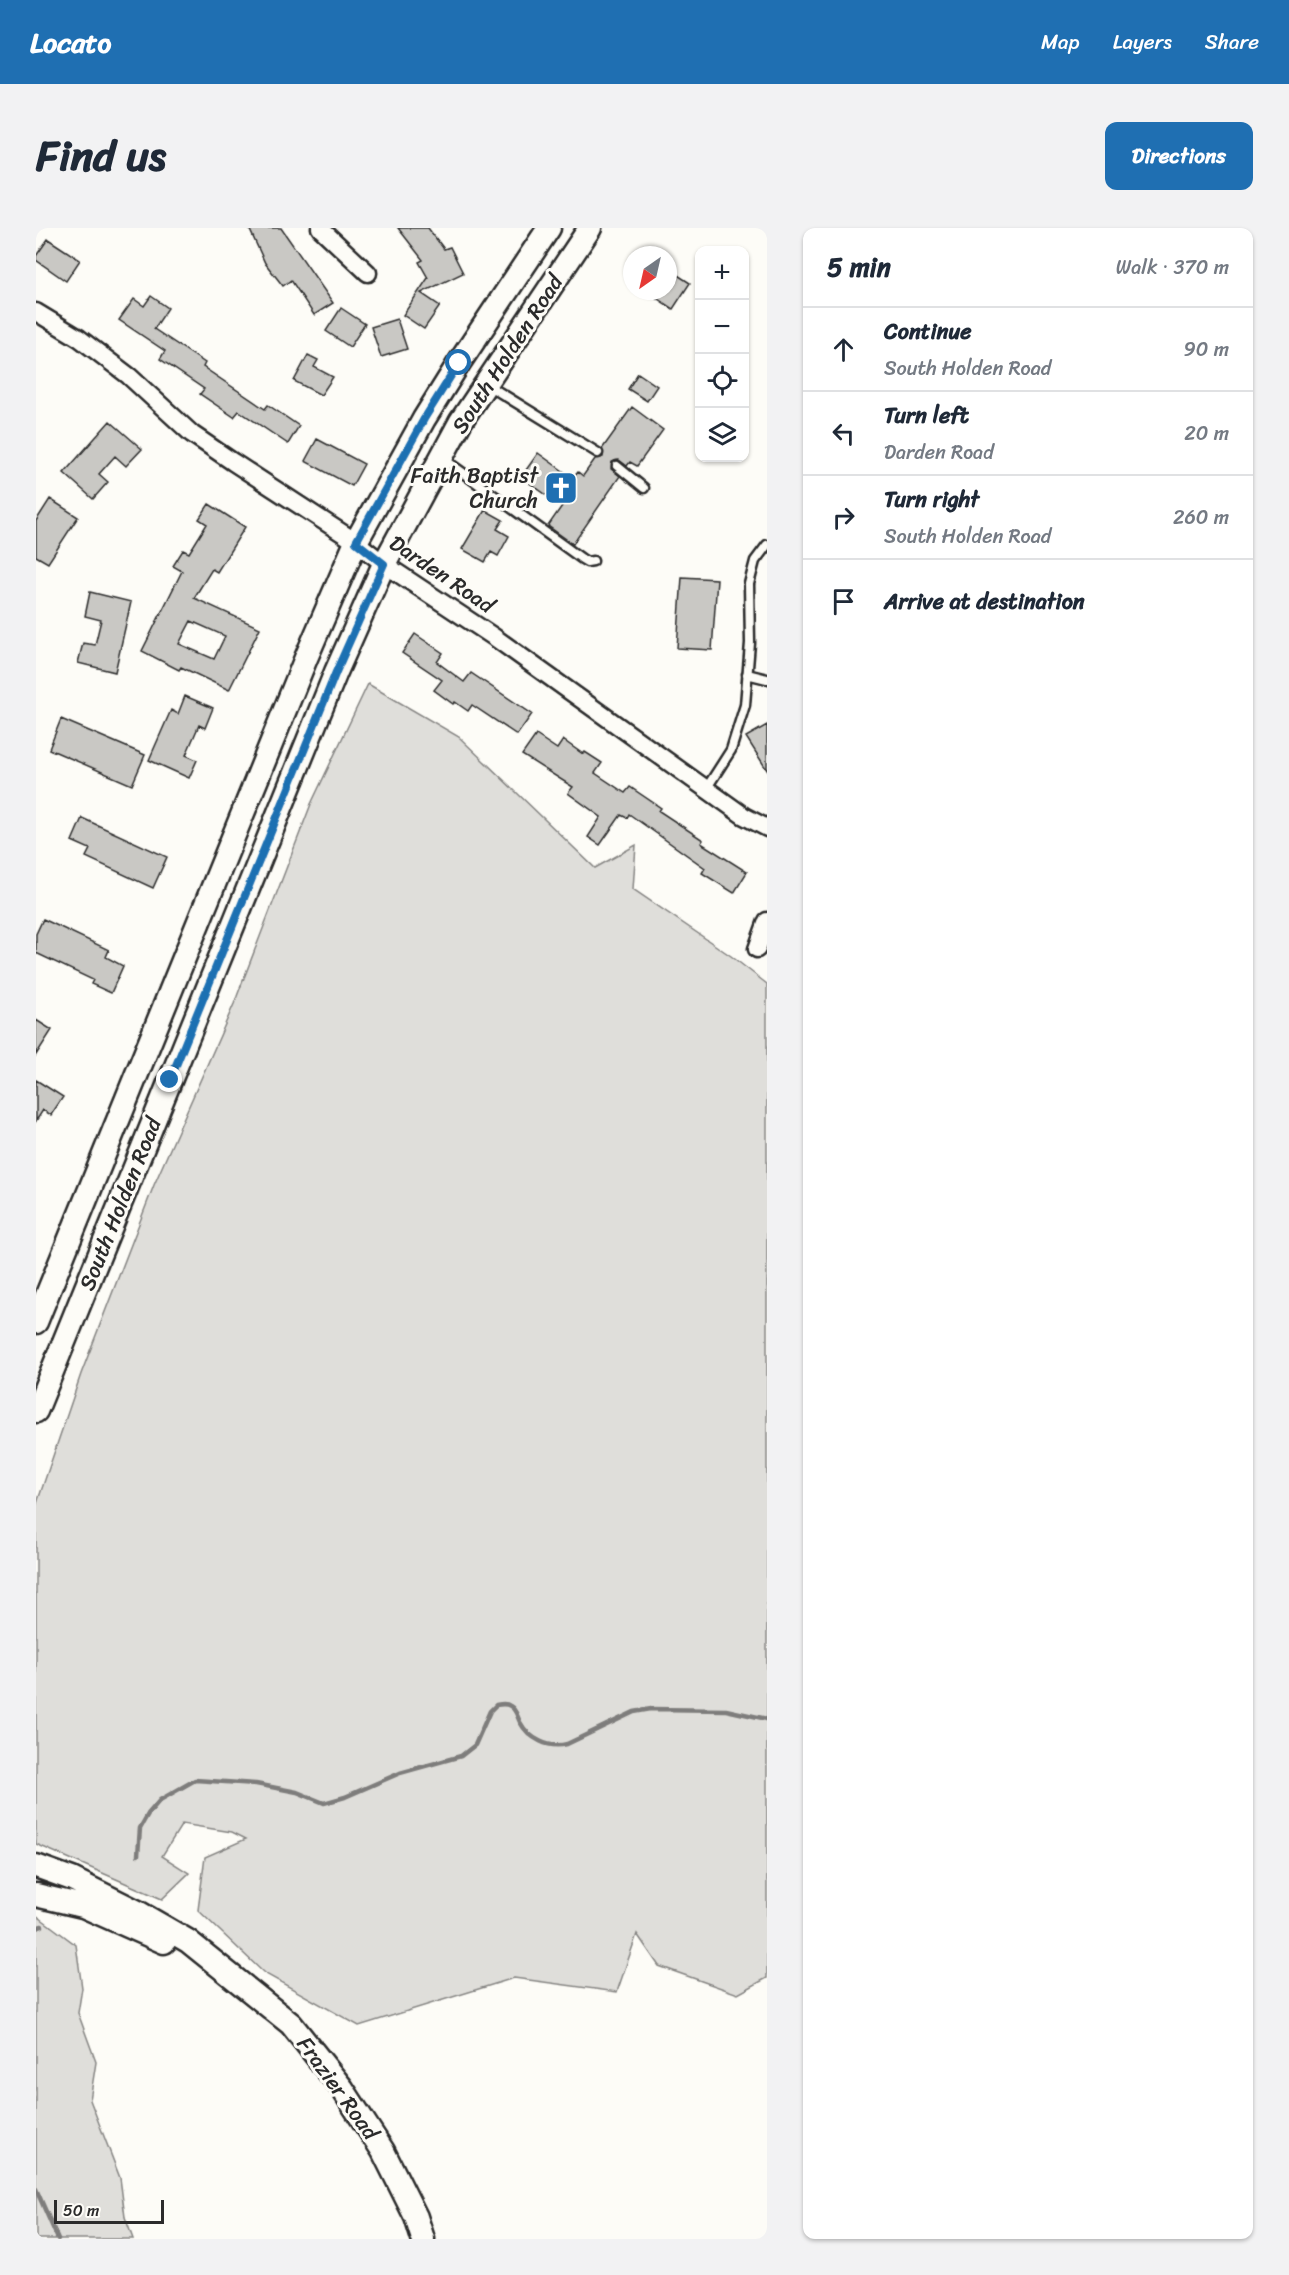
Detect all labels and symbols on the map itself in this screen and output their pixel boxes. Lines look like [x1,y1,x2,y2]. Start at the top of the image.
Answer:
north arrow [623,246,677,300]
street label: South Holden Road [441,265,574,442]
route start [445,349,471,375]
place label: Faith Baptist Church [411,456,539,520]
church icon: Faith Baptist Church [543,470,579,506]
street label: Darden Road [381,524,504,625]
route end [156,1066,182,1092]
street label: South Holden Road [67,1110,173,1297]
street label: Frazier Road [287,2028,390,2150]
scale bar [54,2197,164,2224]

